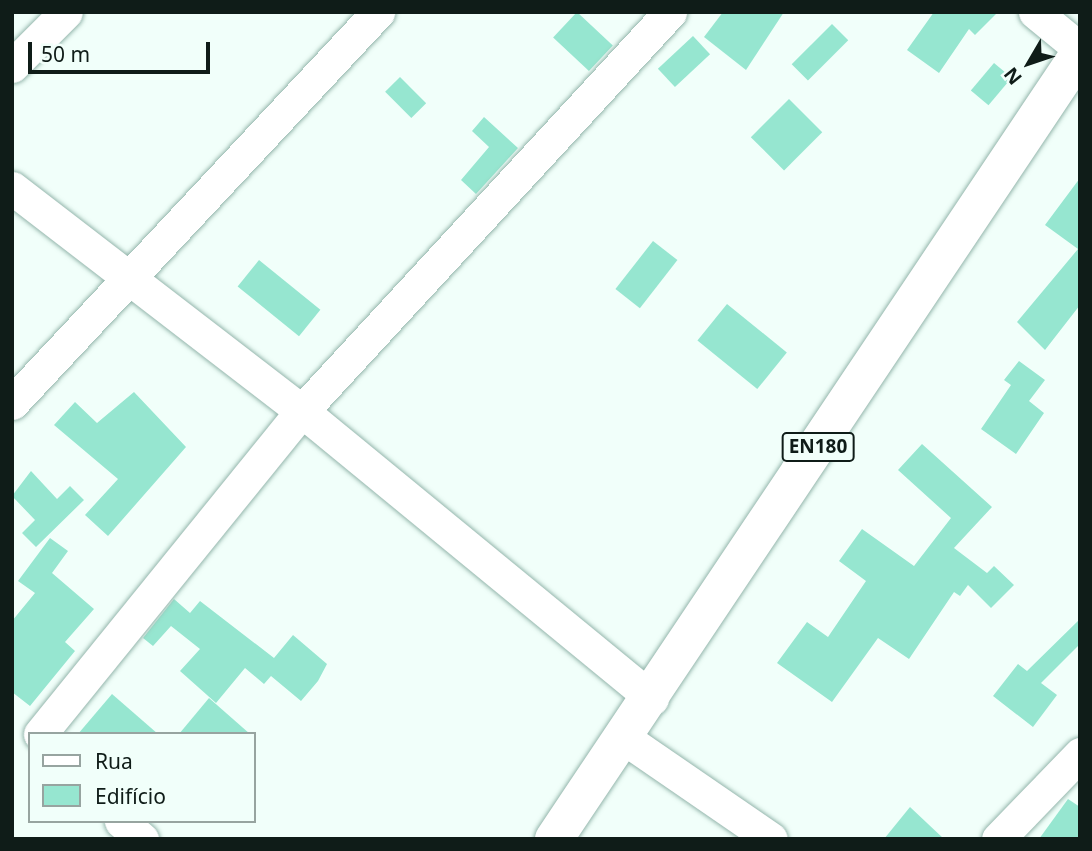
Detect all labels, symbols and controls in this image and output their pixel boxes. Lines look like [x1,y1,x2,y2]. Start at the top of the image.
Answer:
scale bar [32,28,214,72]
north arrow [994,28,1064,98]
text: 50 m [41,40,90,68]
text: N [998,62,1028,90]
road number: EN180 [781,432,855,462]
legend [28,732,256,823]
text: Rua [95,747,133,775]
text: Edifício [95,782,166,810]

